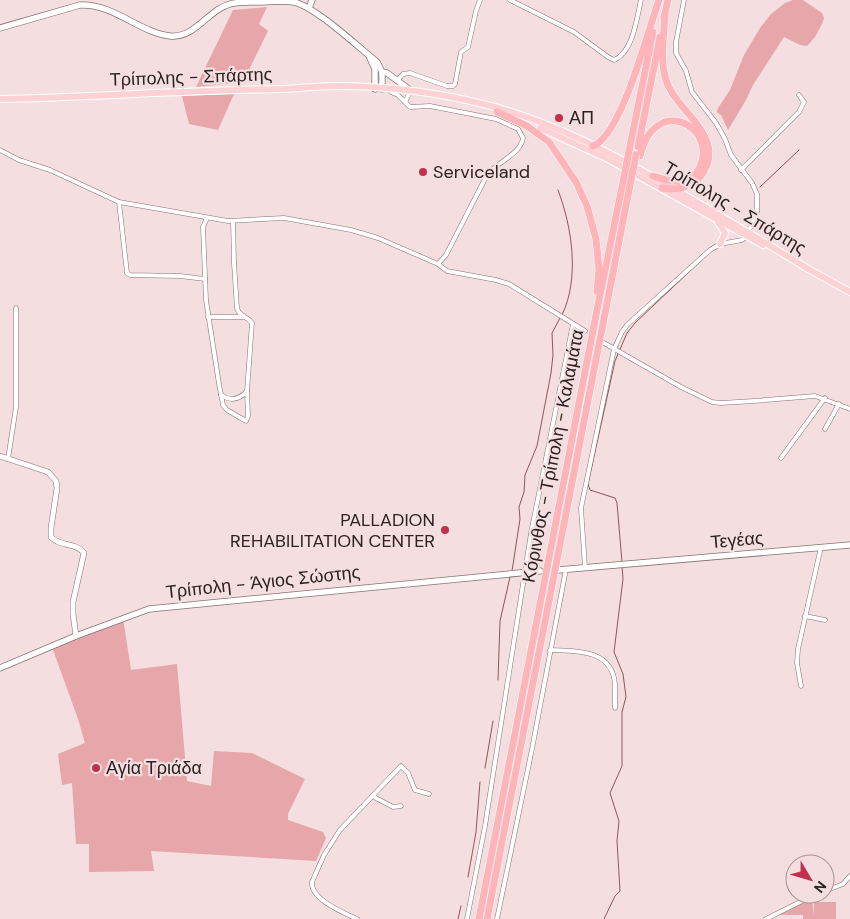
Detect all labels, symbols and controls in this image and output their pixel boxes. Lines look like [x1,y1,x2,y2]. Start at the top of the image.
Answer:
street label: Τρίπολης - Σπάρτης [109,62,273,92]
place label: ΑΠ [569,106,594,130]
marker: ΑΠ [553,112,565,124]
street label: Τρίπολης - Σπάρτης [659,156,811,260]
place label: Serviceland [433,160,530,184]
marker: Serviceland [417,166,429,178]
street label: Κόρινθος - Τρίπολη - Καλαμάτα [517,327,589,585]
place label: PALLADION REHABILITATION CENTER [230,508,435,553]
marker: PALLADION REHABILITATION CENTER [439,524,451,536]
street label: Τεγέας [709,526,765,554]
street label: Τρίπολη - Άγιος Σώστης [165,560,362,604]
place label: Αγία Τριάδα [106,756,202,780]
marker: Αγία Τριάδα [90,762,102,774]
north arrow [785,854,835,904]
text: N [810,877,830,897]

